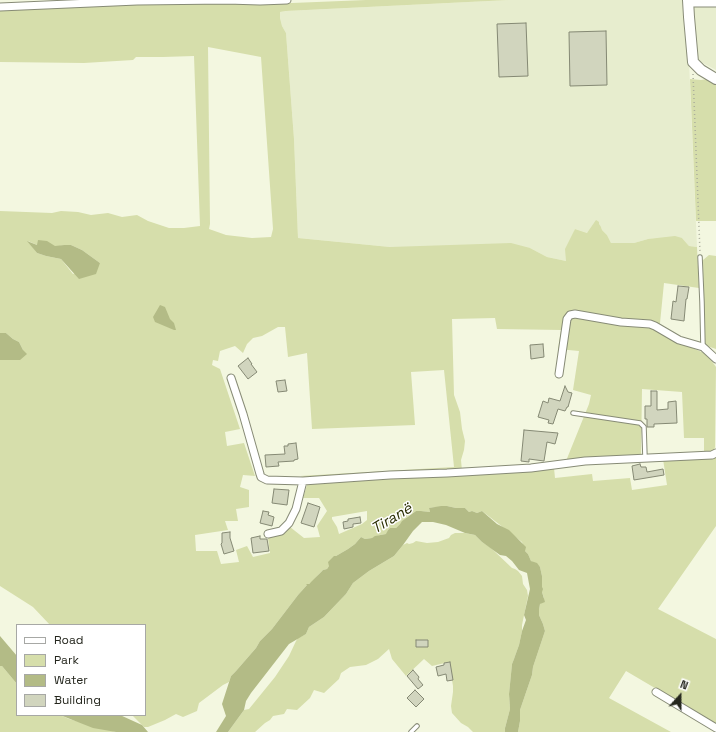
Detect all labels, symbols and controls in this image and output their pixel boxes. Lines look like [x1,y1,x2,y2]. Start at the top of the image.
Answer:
water label: Tiranë [368,500,416,538]
legend [16,624,146,716]
text: Road [54,632,83,648]
text: Park [54,652,79,668]
text: Water [54,672,88,688]
north arrow [660,676,700,716]
text: N [678,677,690,693]
text: Building [54,692,101,708]

